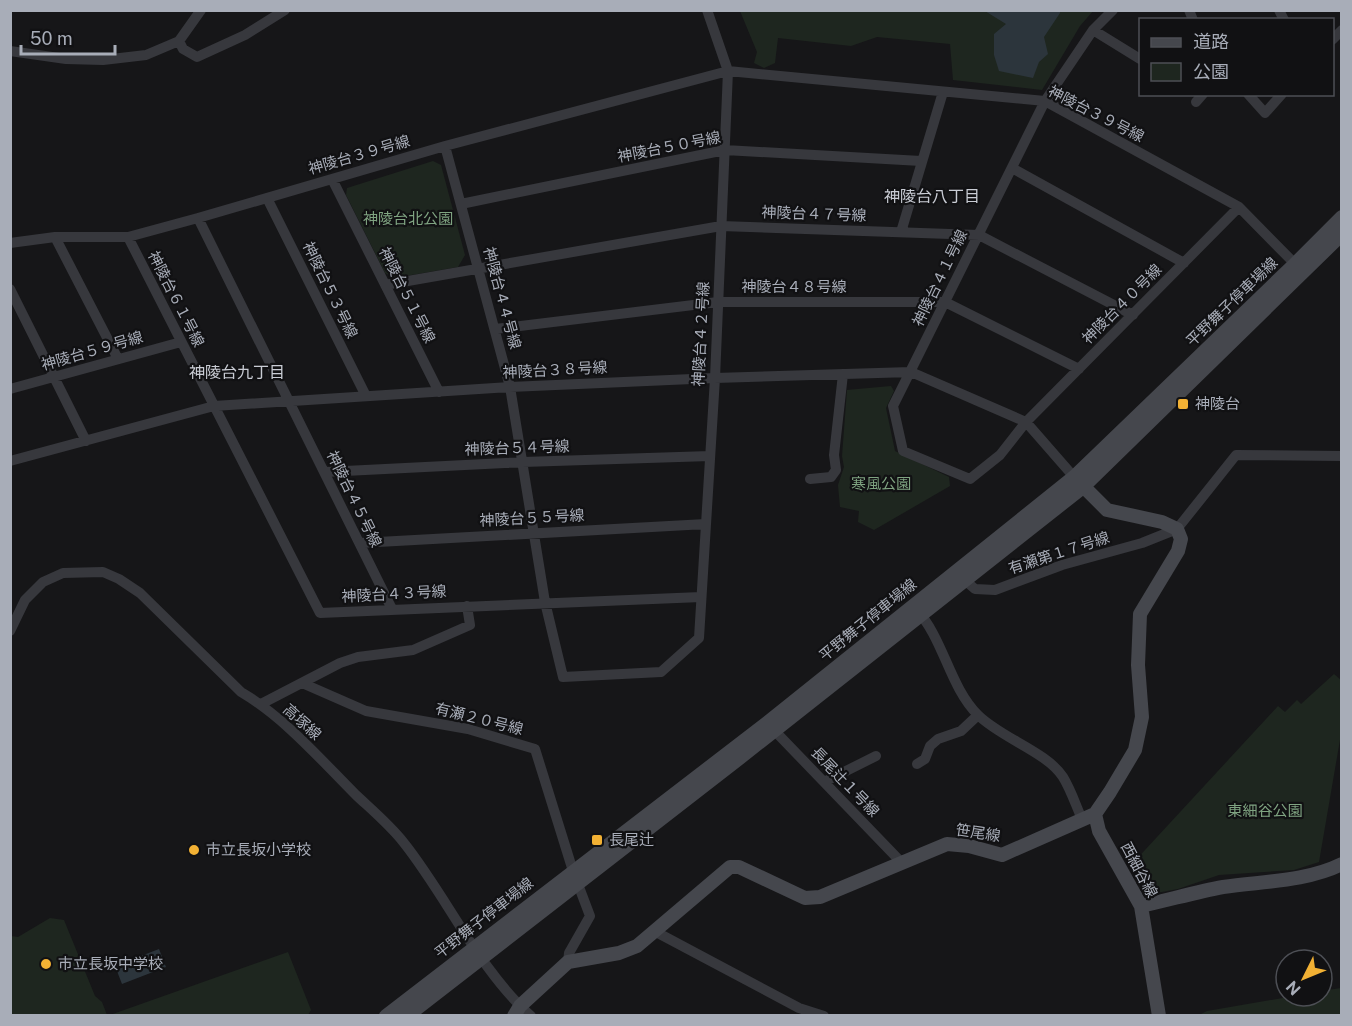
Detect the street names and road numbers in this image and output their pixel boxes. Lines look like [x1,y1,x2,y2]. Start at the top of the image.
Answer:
street label: 神陵台３９号線 [1046,82,1147,145]
street label: 神陵台５０号線 [616,128,722,165]
street label: 神陵台３９号線 [306,132,412,177]
street label: 神陵台４７号線 [761,203,867,224]
street label: 神陵台４１号線 [909,227,970,329]
street label: 神陵台５３号線 [300,239,361,341]
street label: 神陵台５１号線 [376,244,439,345]
street label: 神陵台４４号線 [481,245,524,351]
street label: 神陵台６１号線 [145,248,208,349]
street label: 平野舞子停車場線 [1183,254,1281,349]
street label: 神陵台４０号線 [1079,261,1165,347]
street label: 神陵台４８号線 [741,278,847,295]
street label: 神陵台４２号線 [689,281,712,387]
street label: 神陵台５９号線 [39,328,145,373]
street label: 神陵台３８号線 [502,358,608,381]
street label: 神陵台５４号線 [464,437,570,458]
street label: 神陵台４５号線 [324,448,385,550]
street label: 神陵台５５号線 [479,506,585,529]
street label: 有瀬第１７号線 [1006,528,1111,577]
street label: 平野舞子停車場線 [816,575,920,664]
street label: 神陵台４３号線 [341,582,447,605]
street label: 有瀬２０号線 [433,699,525,738]
street label: 高塚線 [280,700,325,743]
street label: 長尾辻１号線 [808,743,883,820]
street label: 笹尾線 [955,821,1002,844]
street label: 西細谷線 [1118,839,1161,900]
street label: 平野舞子停車場線 [431,874,536,961]

